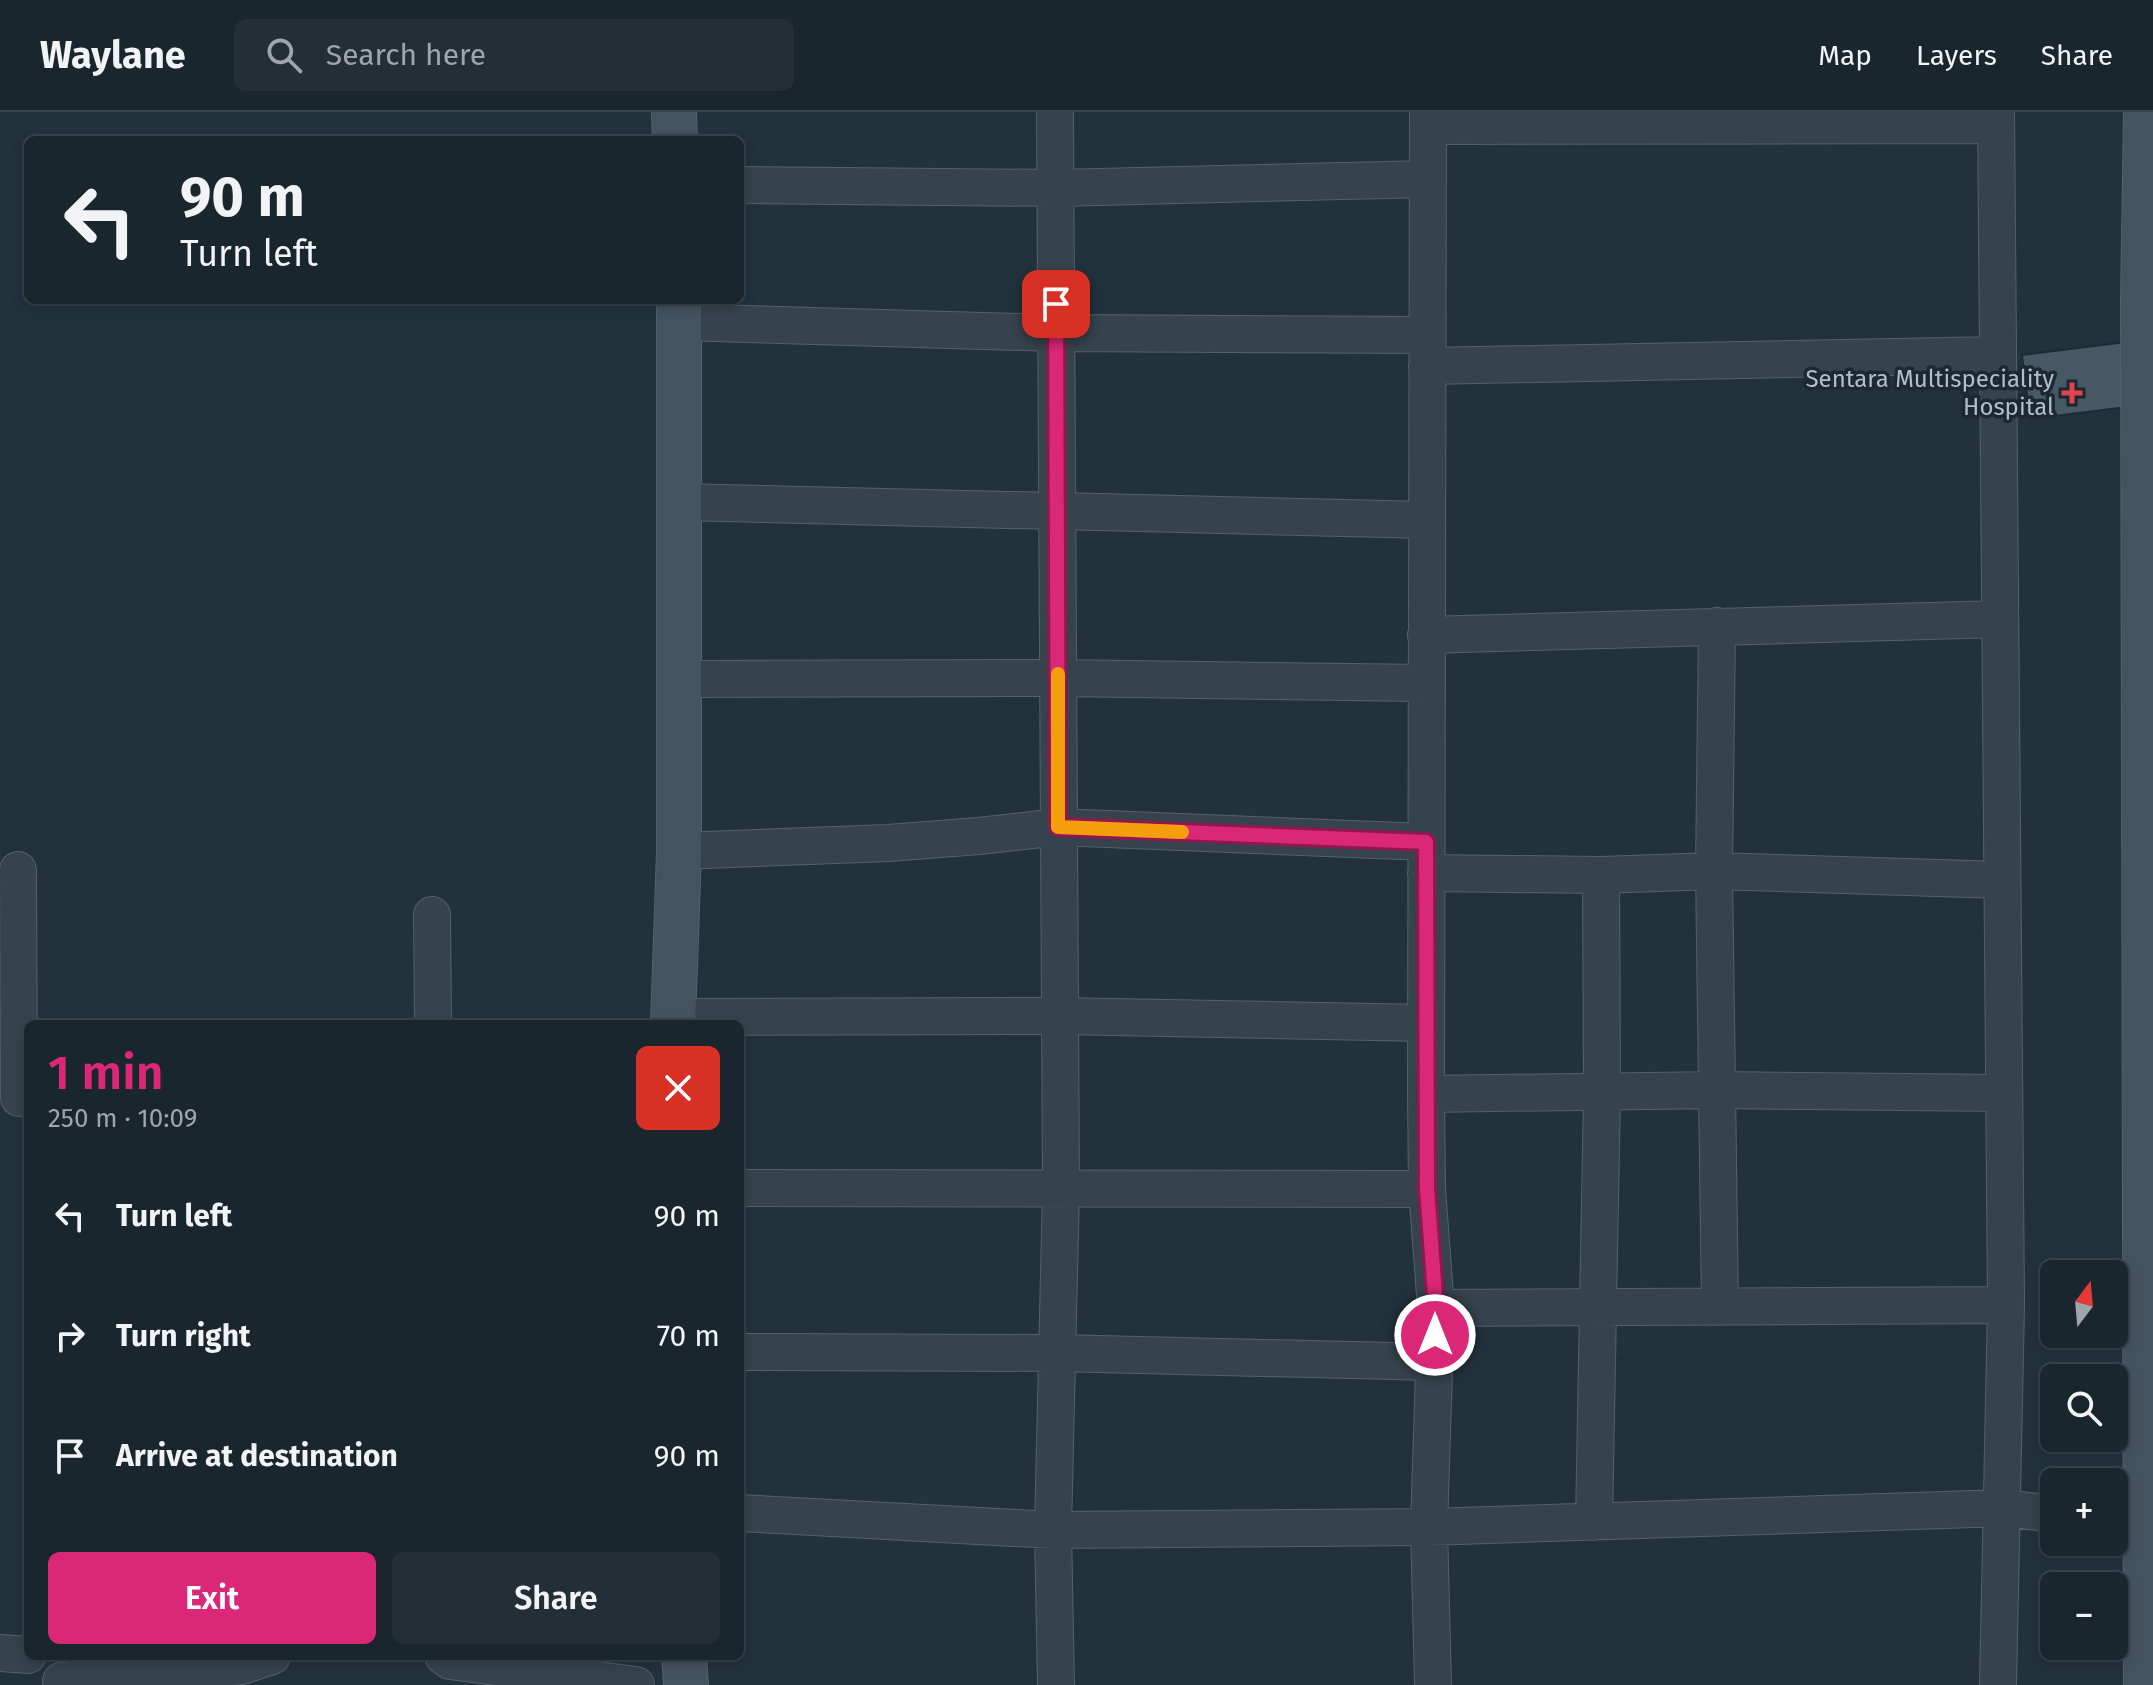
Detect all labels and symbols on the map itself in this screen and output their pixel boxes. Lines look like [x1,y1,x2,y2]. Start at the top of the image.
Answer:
pin [1022,270,1090,338]
place label: Sentara Multispeciality Hospital [1806,365,2054,421]
marker: Sentara Multispeciality Hospital [2061,382,2083,404]
north arrow [2040,1260,2128,1348]
position arrow [1393,1293,1477,1377]

